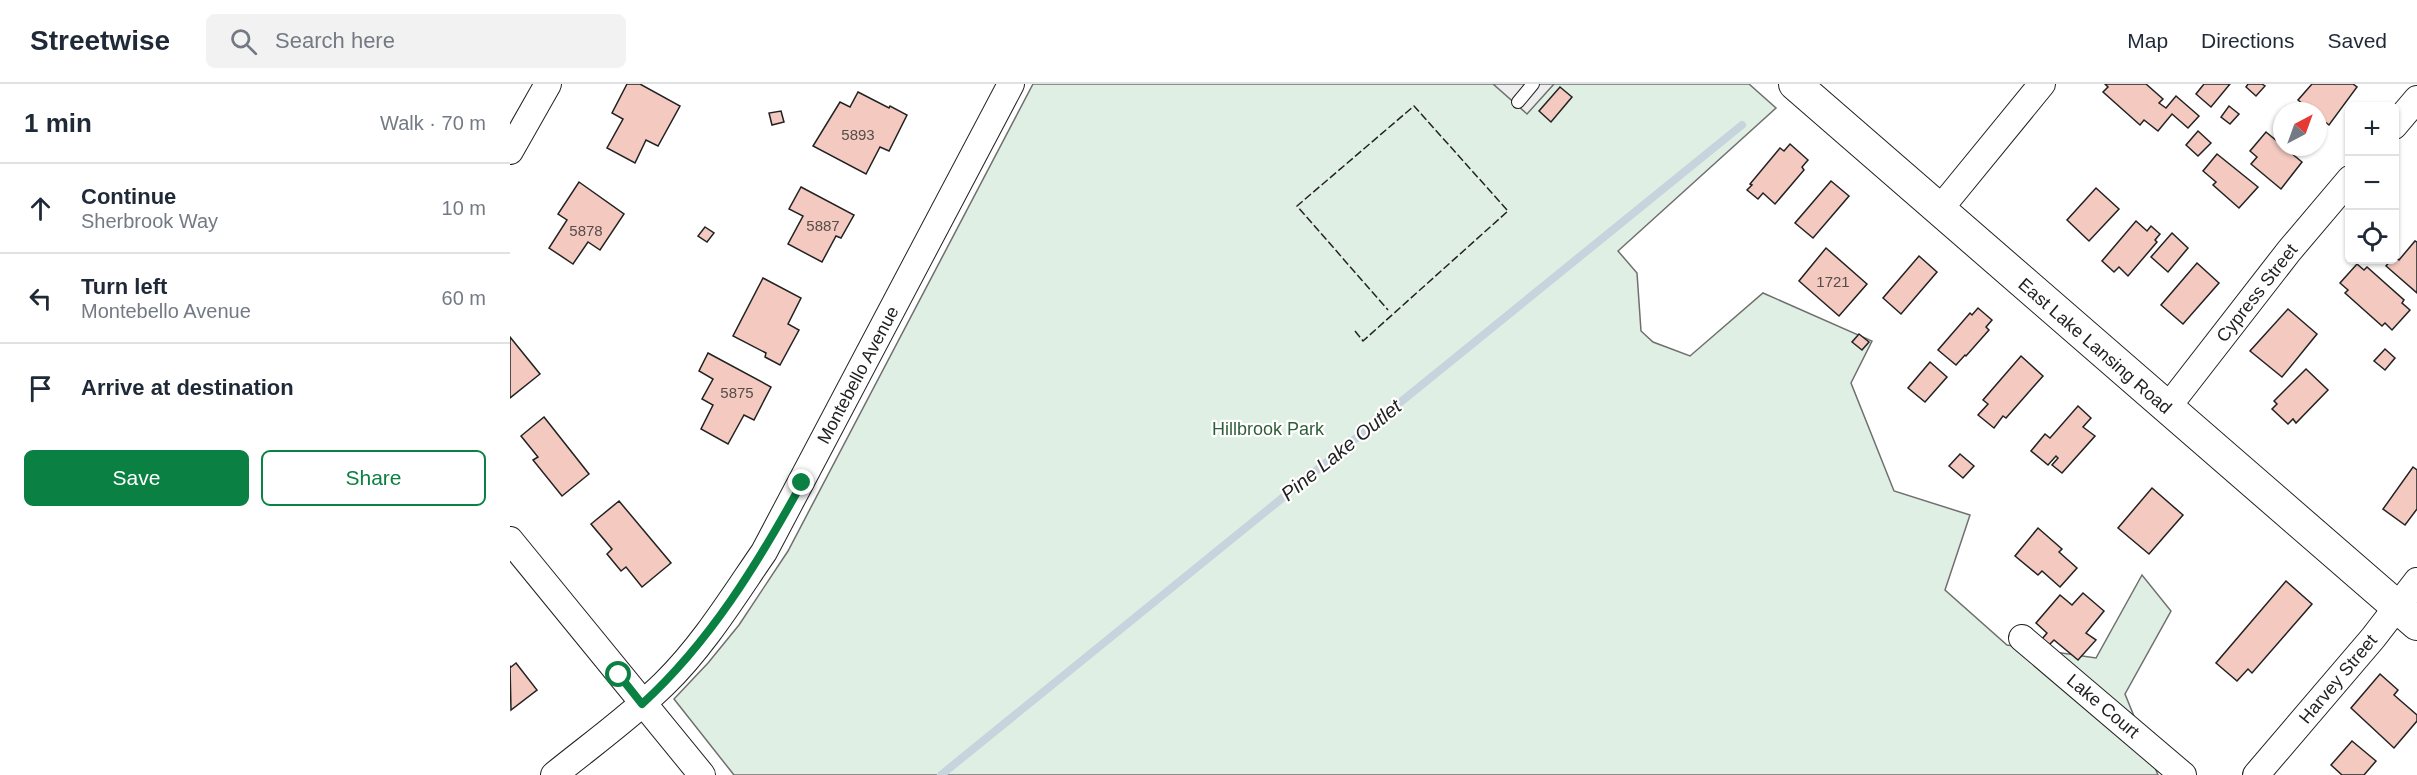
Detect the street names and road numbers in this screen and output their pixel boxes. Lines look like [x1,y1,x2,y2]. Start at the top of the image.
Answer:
street label: Cypress Street [2212,240,2302,346]
street label: East Lake Lansing Road [2014,274,2176,418]
street label: Montebello Avenue [813,303,903,447]
street label: Harvey Street [2295,630,2381,728]
street label: Lake Court [2063,670,2143,742]

